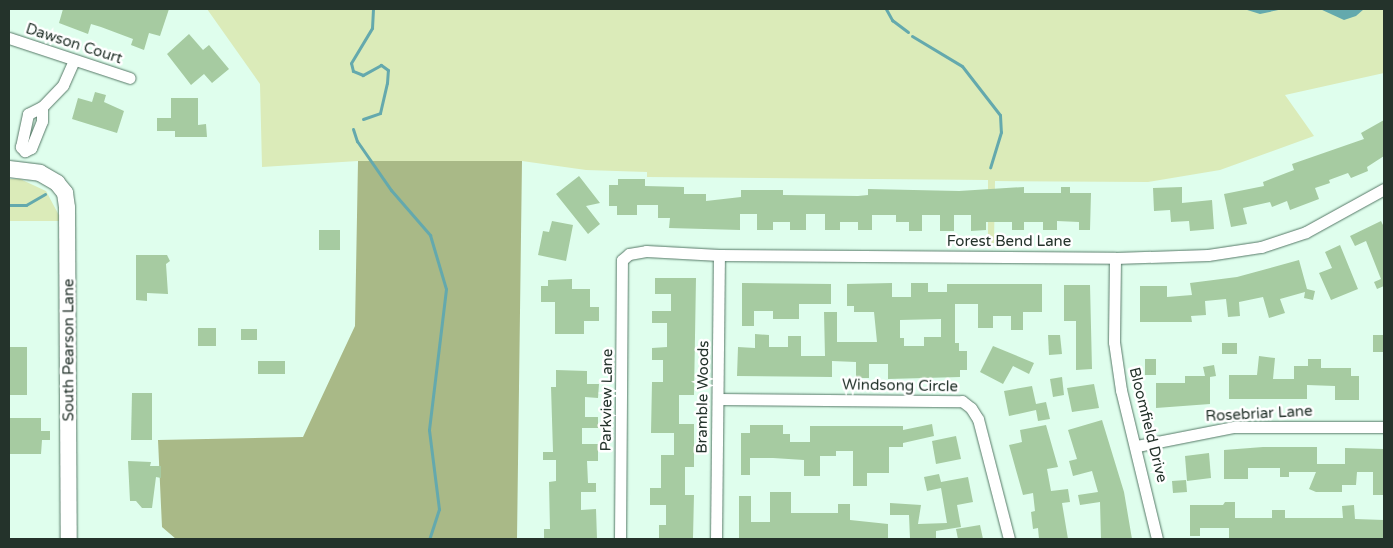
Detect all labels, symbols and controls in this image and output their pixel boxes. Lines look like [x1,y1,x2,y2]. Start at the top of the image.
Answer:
street label: Dawson Court [23,20,125,68]
street label: Forest Bend Lane [947,233,1071,251]
street label: South Pearson Lane [60,279,78,421]
street label: Bramble Woods [693,340,713,454]
street label: Parkview Lane [597,349,617,451]
street label: Bloomfield Drive [1125,366,1171,484]
street label: Windsong Circle [842,376,958,396]
street label: Rosebriar Lane [1205,402,1313,426]

